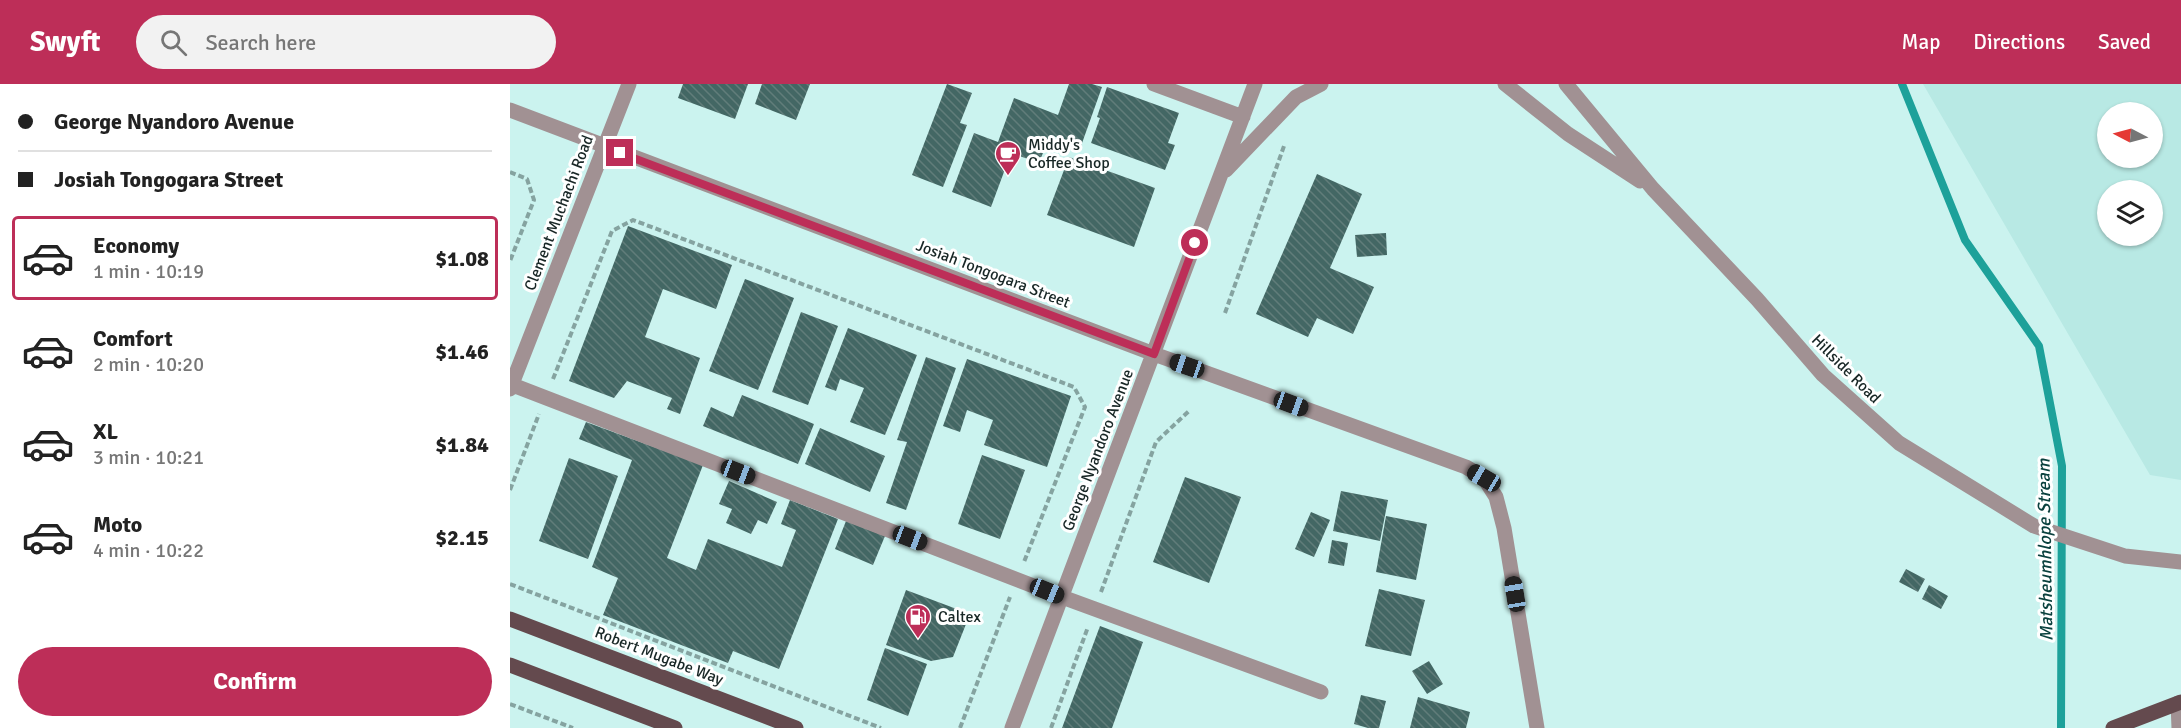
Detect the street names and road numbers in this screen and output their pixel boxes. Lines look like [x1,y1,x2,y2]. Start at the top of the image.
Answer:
street label: Clement Muchachi Road [520,132,598,294]
street label: Josiah Tongogara Street [913,235,1073,313]
street label: Hillside Road [1807,330,1885,408]
street label: George Nyandoro Avenue [1058,366,1138,534]
street label: Robert Mugabe Way [592,622,727,690]

